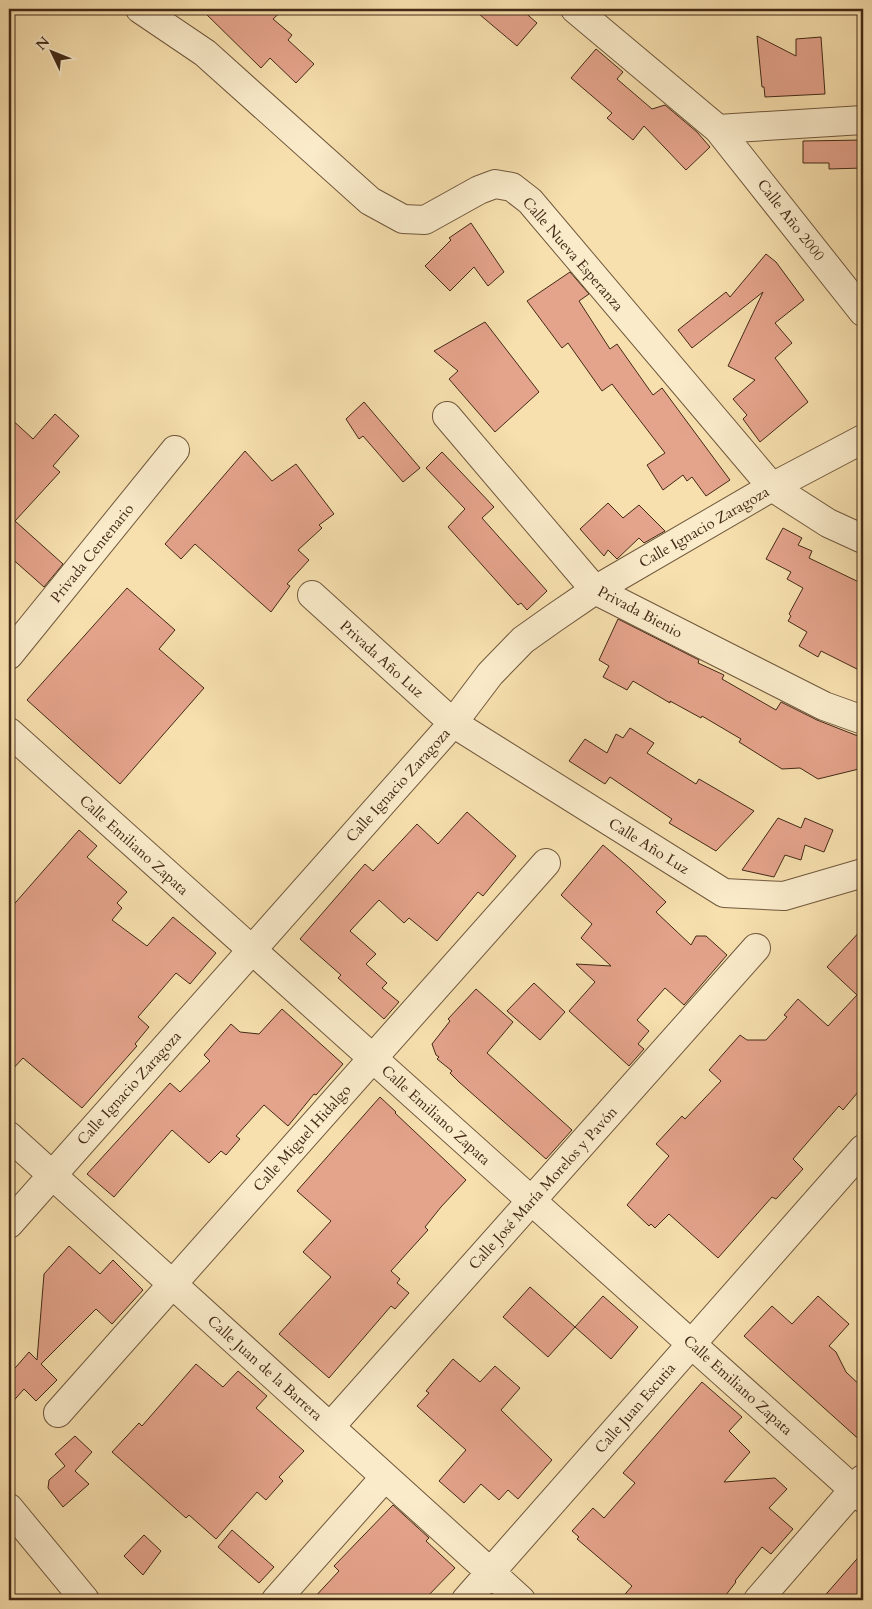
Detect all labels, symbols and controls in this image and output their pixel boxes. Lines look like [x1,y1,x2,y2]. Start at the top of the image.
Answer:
north arrow [28,28,78,78]
text: N [32,33,54,54]
street label: Calle Año 2000 [753,175,829,265]
street label: Calle Nueva Esperanza [518,193,628,316]
street label: Calle Ignacio Zaragoza [635,481,773,572]
street label: Privada Centenario [46,499,138,607]
street label: Privada Bienio [594,581,686,643]
street label: Privada Año Luz [336,616,428,702]
street label: Calle Ignacio Zaragoza [341,723,455,846]
street label: Calle Emiliano Zapata [75,791,193,900]
street label: Calle Año Luz [605,813,693,879]
street label: Calle Ignacio Zaragoza [72,1026,186,1149]
street label: Calle Emiliano Zapata [377,1061,495,1170]
street label: Calle Miguel Hidalgo [249,1080,355,1196]
street label: Calle José María Morelos y Pavón [464,1102,622,1274]
street label: Calle Juan de la Barrera [203,1311,327,1425]
street label: Calle Emiliano Zapata [679,1331,797,1440]
street label: Calle Juan Escutia [590,1358,680,1457]

